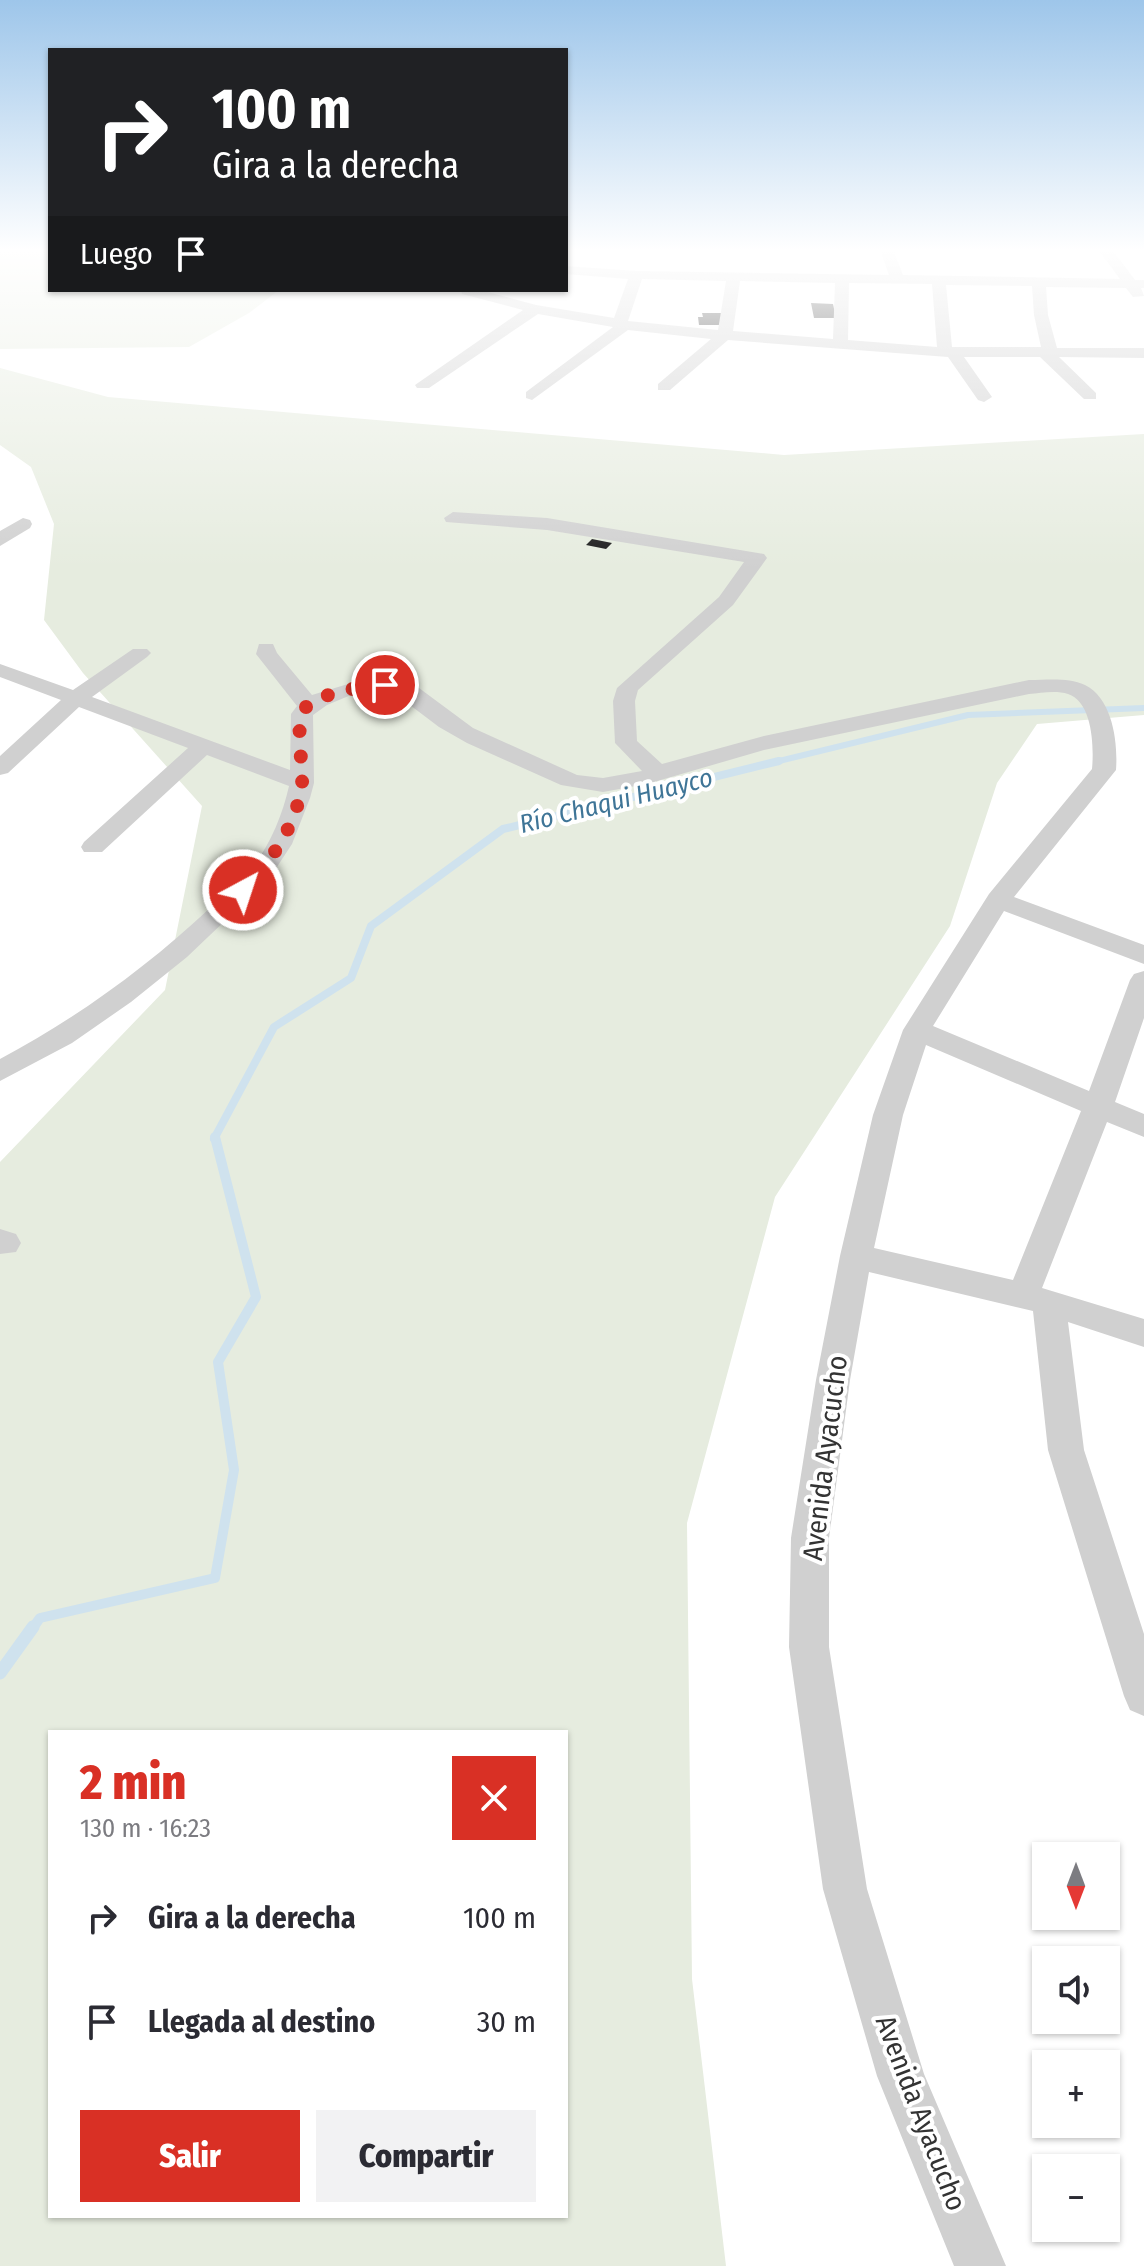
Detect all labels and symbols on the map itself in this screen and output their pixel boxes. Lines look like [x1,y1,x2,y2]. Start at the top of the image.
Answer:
pin [351,651,419,719]
water label: Río Chaqui Huayco [516,762,716,840]
position arrow [201,848,285,932]
street label: Avenida Ayacucho [796,1354,854,1562]
north arrow [1032,1842,1120,1930]
street label: Avenida Ayacucho [869,2011,973,2215]

